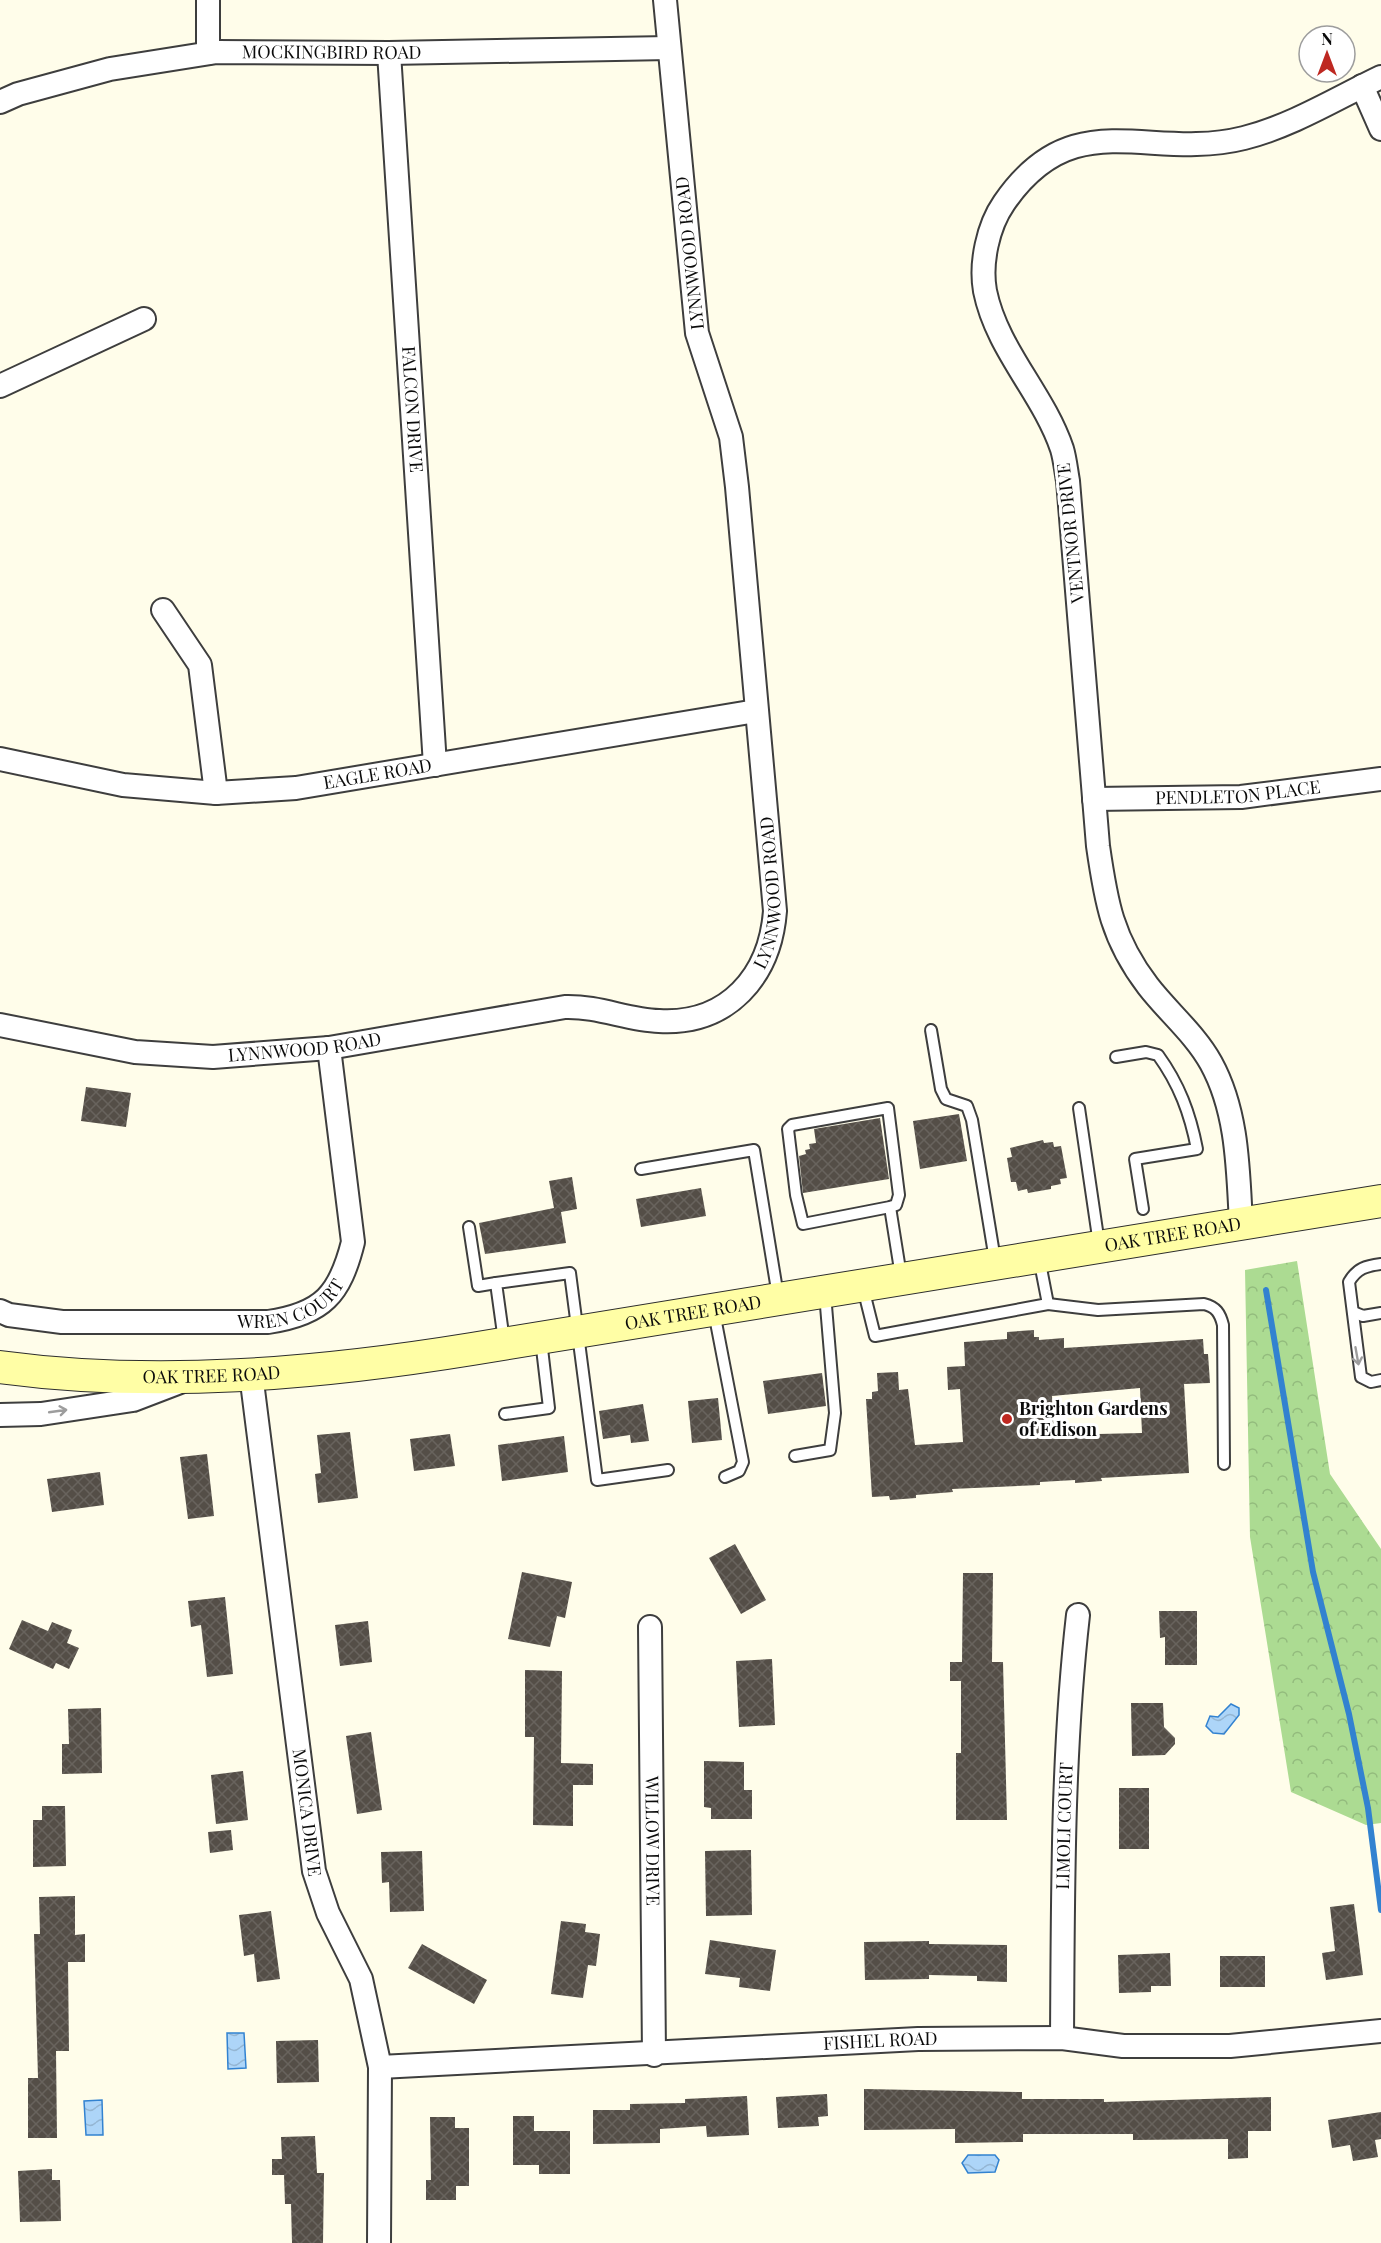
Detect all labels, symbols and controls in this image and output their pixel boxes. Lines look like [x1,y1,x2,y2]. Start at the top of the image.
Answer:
north arrow [1297,24,1357,84]
text: N [1321,28,1333,49]
street label: MOCKINGBIRD ROAD [242,39,422,64]
street label: LYNNWOOD ROAD [669,175,709,331]
street label: FALCON DRIVE [397,345,429,473]
street label: VENTNOR DRIVE [1051,462,1089,605]
street label: EAGLE ROAD [321,752,433,794]
street label: PENDLETON PLACE [1155,774,1322,809]
street label: LYNNWOOD ROAD [747,816,786,973]
street label: LYNNWOOD ROAD [227,1026,383,1067]
street label: OAK TREE ROAD [1103,1211,1243,1257]
street label: WREN COURT [236,1274,349,1333]
street label: OAK TREE ROAD [623,1289,763,1335]
one-way arrow [1352,1345,1363,1365]
street label: OAK TREE ROAD [142,1360,281,1388]
place label: Brighton Gardens of Edison [1019,1396,1168,1441]
one-way arrow [48,1405,68,1416]
marker: Brighton Gardens of Edison [1000,1412,1014,1426]
street label: MONICA DRIVE [288,1747,328,1878]
street label: LIMOLI COURT [1050,1762,1078,1890]
street label: WILLOW DRIVE [640,1775,666,1906]
street label: FISHEL ROAD [822,2026,938,2055]

